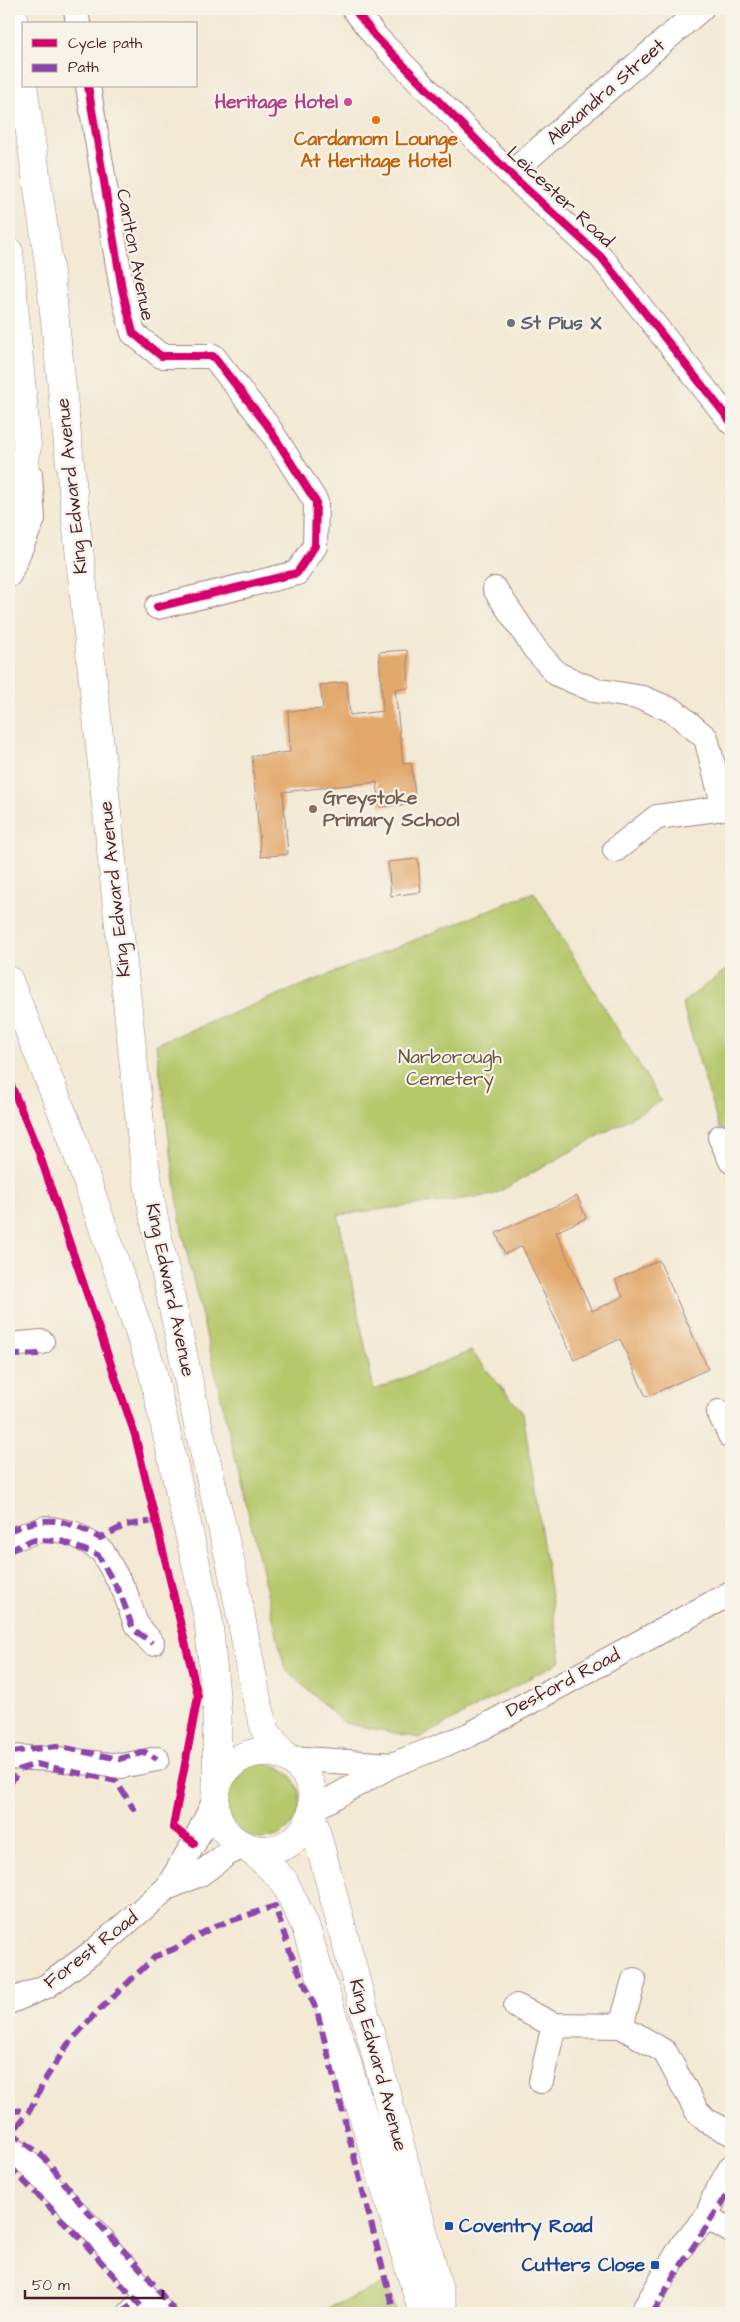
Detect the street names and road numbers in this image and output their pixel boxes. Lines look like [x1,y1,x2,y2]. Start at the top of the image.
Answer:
street label: Alexandra Street [541,33,672,151]
street label: Leicester Road [500,140,620,254]
street label: Carlton Avenue [109,187,161,323]
street label: King Edward Avenue [49,397,96,575]
street label: King Edward Avenue [92,800,139,978]
street label: King Edward Avenue [137,1201,202,1380]
street label: Desford Road [501,1641,625,1724]
street label: Forest Road [38,1904,144,1995]
street label: King Edward Avenue [341,1976,414,2154]

